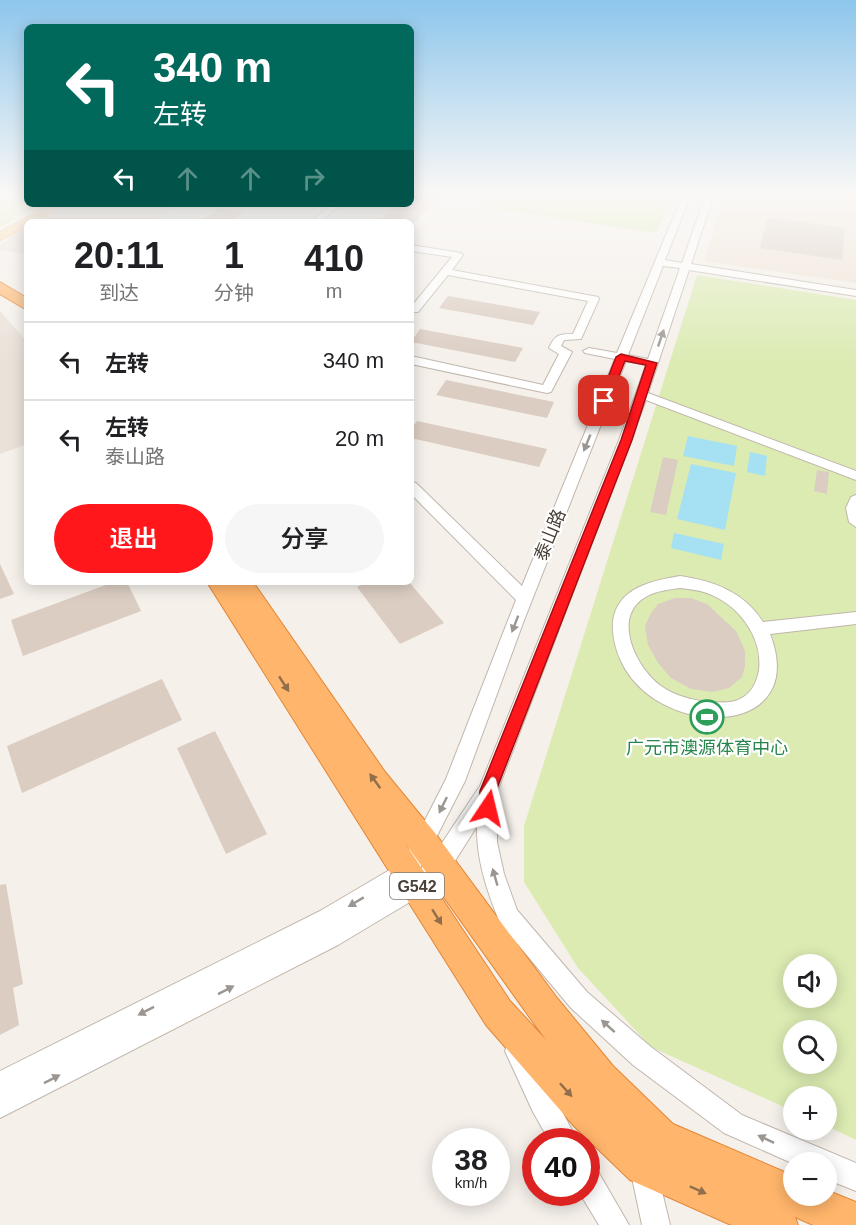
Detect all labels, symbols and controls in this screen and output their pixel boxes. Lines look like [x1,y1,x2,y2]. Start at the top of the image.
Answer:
text: 340 m [153,44,272,91]
icon: left [54,48,132,126]
text: 左转 [153,100,207,130]
icon: left [108,162,141,195]
icon: ahead [171,162,204,195]
icon: ahead [234,162,267,195]
icon: right [297,162,330,195]
text: 20:11 [74,235,164,276]
text: 1 [224,235,244,276]
text: 410 [304,238,364,279]
text: m [326,280,342,302]
text: 到达 [99,282,139,304]
text: 分钟 [214,282,254,304]
one-way arrow [656,329,666,347]
icon: left [54,345,87,378]
text: 340 m [323,348,384,373]
text: 左转 [105,351,149,376]
pin [578,375,629,426]
icon: arrive [587,384,620,417]
text: 左转 [105,415,149,440]
icon: left [54,423,87,456]
text: 20 m [335,426,384,451]
one-way arrow [582,434,591,452]
text: 泰山路 [105,446,165,468]
button: 退出 [54,504,213,573]
button: 分享 [225,504,384,573]
street label: 泰山路 [531,506,569,564]
one-way arrow [510,615,519,633]
one-way arrow [279,676,290,692]
sports icon: 广元市澳源体育中心 [689,699,725,735]
place label: 广元市澳源体育中心 [626,738,788,758]
one-way arrow [369,773,381,789]
position arrow [456,776,520,840]
one-way arrow [438,797,448,814]
one-way arrow [490,868,499,886]
road number: G542 [390,873,444,899]
one-way arrow [348,897,364,908]
one-way arrow [432,909,443,926]
map controls [783,954,837,1206]
button: sound [783,954,837,1008]
one-way arrow [217,985,234,995]
one-way arrow [137,1007,154,1016]
one-way arrow [601,1020,616,1033]
button: search [783,1020,837,1074]
one-way arrow [43,1074,61,1084]
one-way arrow [559,1082,572,1097]
button: + [783,1086,837,1140]
speed limit sign: 40 [522,1128,600,1206]
one-way arrow [757,1134,775,1144]
text: 38 [454,1143,488,1176]
button: − [783,1152,837,1206]
text: km/h [455,1174,487,1191]
one-way arrow [689,1185,707,1195]

